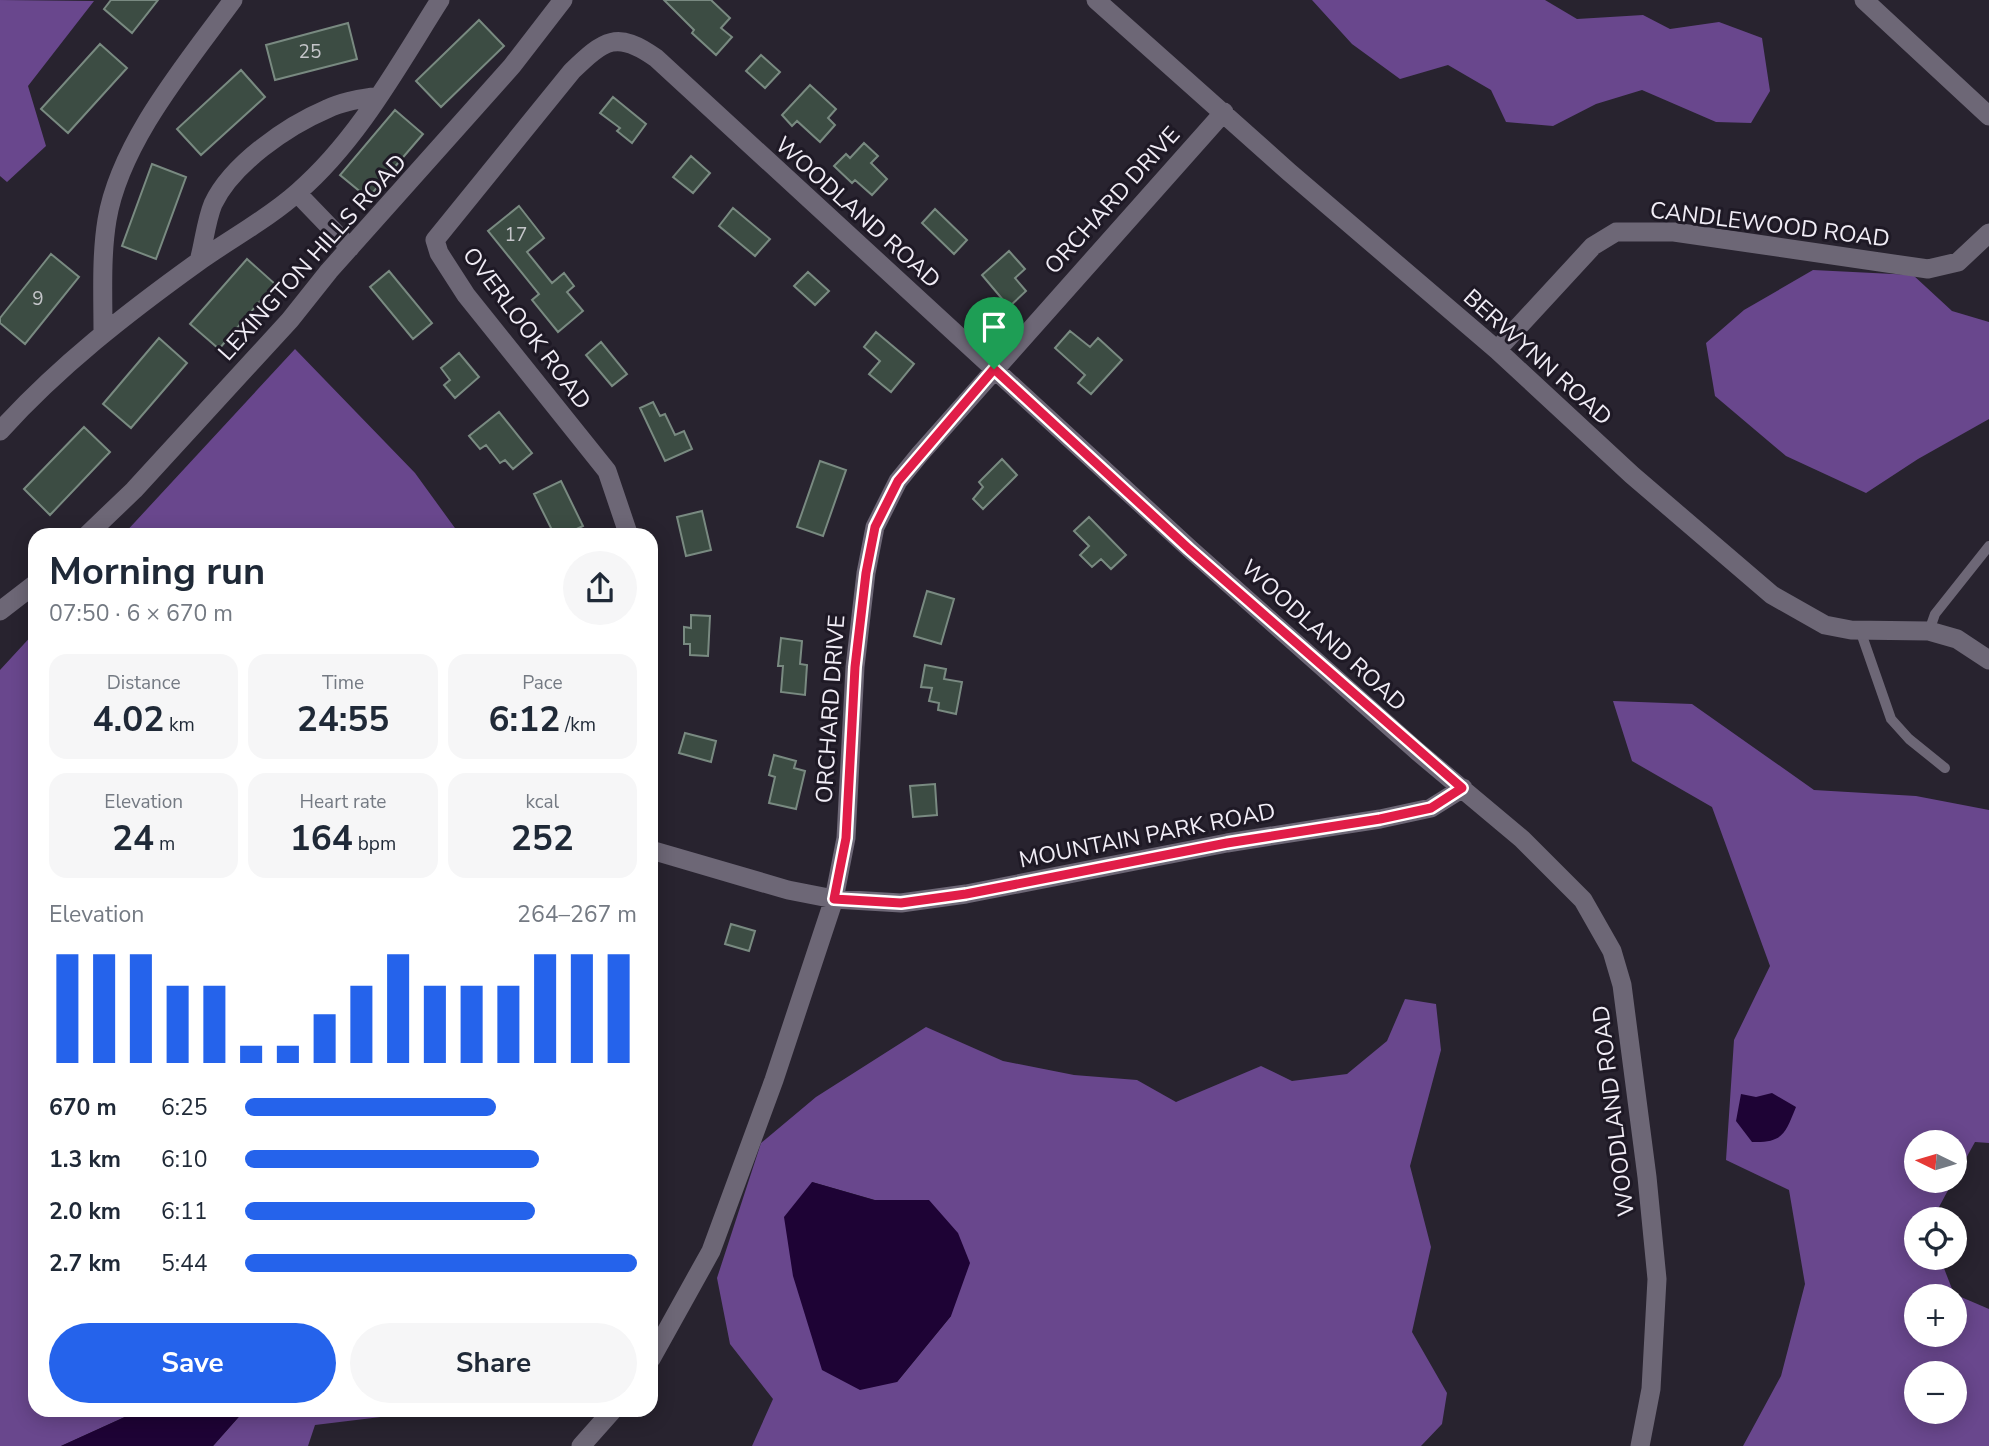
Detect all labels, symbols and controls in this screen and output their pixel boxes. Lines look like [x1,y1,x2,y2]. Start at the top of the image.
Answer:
house number: 25 [299,39,321,65]
street label: ORCHARD DRIVE [1038,120,1187,281]
street label: WOODLAND ROAD [768,130,947,295]
street label: LEXINGTON HILLS ROAD [211,147,414,367]
street label: CANDLEWOOD ROAD [1648,194,1892,255]
house number: 17 [505,222,527,248]
street label: OVERLOOK ROAD [455,241,598,416]
street label: BERWYNN ROAD [1457,282,1619,432]
house number: 9 [32,286,44,312]
pin [964,297,1024,369]
icon: arrive [975,308,1013,346]
text: Morning run [49,546,265,597]
button: share [563,551,637,625]
street label: WOODLAND ROAD [1234,553,1413,718]
text: 07:50 · 6 × 670 m [49,598,233,629]
street label: ORCHARD DRIVE [808,614,853,804]
text: Distance [107,670,181,696]
text: Time [322,670,364,696]
text: Pace [522,670,563,696]
text: 4.02 [92,696,164,743]
text: 24:55 [297,696,389,743]
text: 6:12 [488,696,560,743]
text: km [164,712,195,738]
text: /km [560,712,596,738]
text: Elevation [104,789,183,815]
text: Heart rate [300,789,386,815]
text: kcal [525,789,559,815]
street label: MOUNTAIN PARK ROAD [1016,795,1278,876]
text: 24 [112,815,154,862]
text: 164 [290,815,353,862]
text: 252 [511,815,574,862]
text: m [154,831,175,857]
text: bpm [353,831,396,857]
text: Elevation [49,899,144,930]
text: 264–267 m [517,899,637,930]
street label: WOODLAND ROAD [1585,1004,1642,1218]
text: 670 m [49,1092,117,1123]
text: 6:25 [161,1092,208,1123]
north arrow [1904,1130,1967,1194]
map controls [1904,1130,1967,1424]
text: 1.3 km [49,1144,121,1175]
text: 6:10 [161,1144,208,1175]
text: 2.0 km [49,1196,121,1227]
text: 6:11 [161,1196,208,1227]
button: locate [1904,1207,1967,1270]
text: 2.7 km [49,1248,121,1279]
text: 5:44 [161,1248,208,1279]
button: + [1904,1284,1967,1347]
button: Save [49,1323,336,1403]
button: Share [350,1323,637,1403]
button: − [1904,1361,1967,1424]

